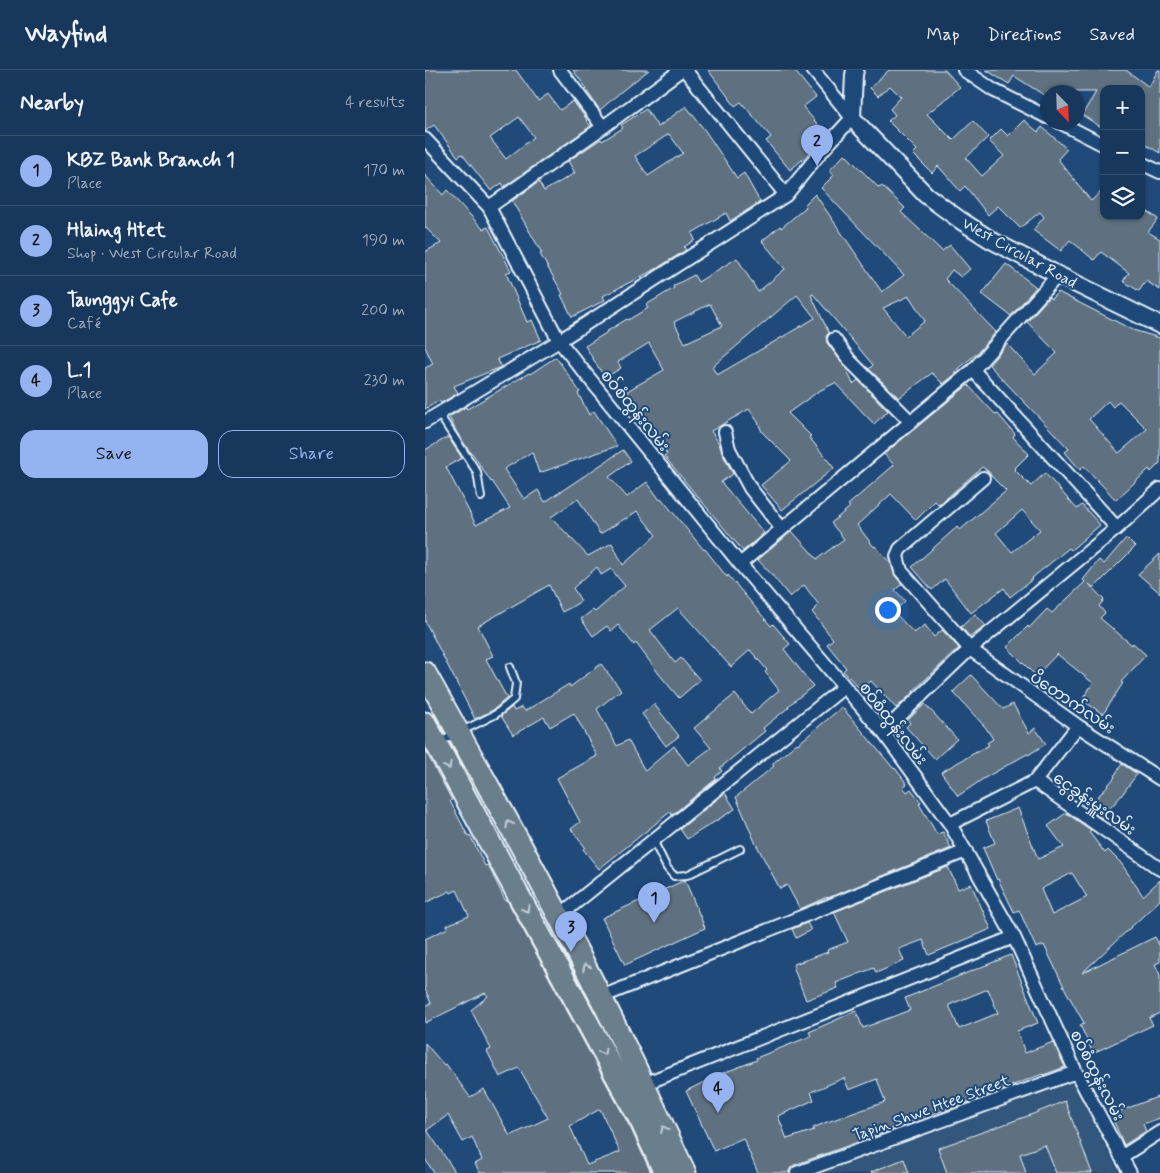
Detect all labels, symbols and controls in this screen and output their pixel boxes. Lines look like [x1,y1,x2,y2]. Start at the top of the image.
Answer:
text: Wayfind [25,19,107,50]
text: Map [927,23,960,47]
text: Directions [988,23,1062,47]
text: Saved [1090,23,1135,47]
north arrow [1040,85,1085,130]
map controls [1100,85,1145,220]
button: + [1100,85,1145,130]
text: Nearby [20,89,84,117]
text: 4 results [345,92,405,113]
pin: 2 [801,125,833,166]
button: − [1100,130,1145,175]
text: KBZ Bank Branch 1 [67,148,235,173]
text: 1 [32,160,40,181]
text: 170 m [363,160,405,181]
text: Place [67,173,102,194]
button: layers [1100,175,1145,220]
street label: West Circular Road [958,213,1080,294]
text: Hlaing Htet [67,218,166,243]
text: 2 [32,230,40,251]
text: 190 m [362,230,405,251]
text: Shop · West Circular Road [67,243,237,264]
text: Taunggyi Cafe [67,288,178,313]
text: 3 [32,300,40,321]
text: 200 m [361,300,405,321]
text: Café [67,313,101,334]
text: L.1 [67,358,91,383]
street label: စဝ်စံထွန်းလမ်း [594,364,676,457]
text: 4 [31,370,41,391]
text: 230 m [364,370,405,391]
text: Place [67,383,102,404]
button: Save [20,430,208,478]
button: Share [218,430,405,478]
your location [875,597,901,623]
street label: ပိတောက်လမ်း [1026,665,1120,739]
street label: စဝ်စံထွန်းလမ်း [852,677,933,771]
one-way arrow [442,761,452,770]
street label: ငွေခွန်းမှူးလမ်း [1047,766,1141,842]
one-way arrow [505,820,515,829]
pin: 1 [638,882,670,923]
one-way arrow [520,903,530,912]
pin: 3 [555,911,587,952]
one-way arrow [582,963,592,972]
street label: စဝ်စံထွန်းလမ်း [1063,1026,1130,1126]
one-way arrow [597,1046,607,1055]
street label: Tapin Shwe Htee Street [850,1070,1014,1147]
pin: 4 [702,1072,734,1113]
one-way arrow [660,1125,671,1134]

